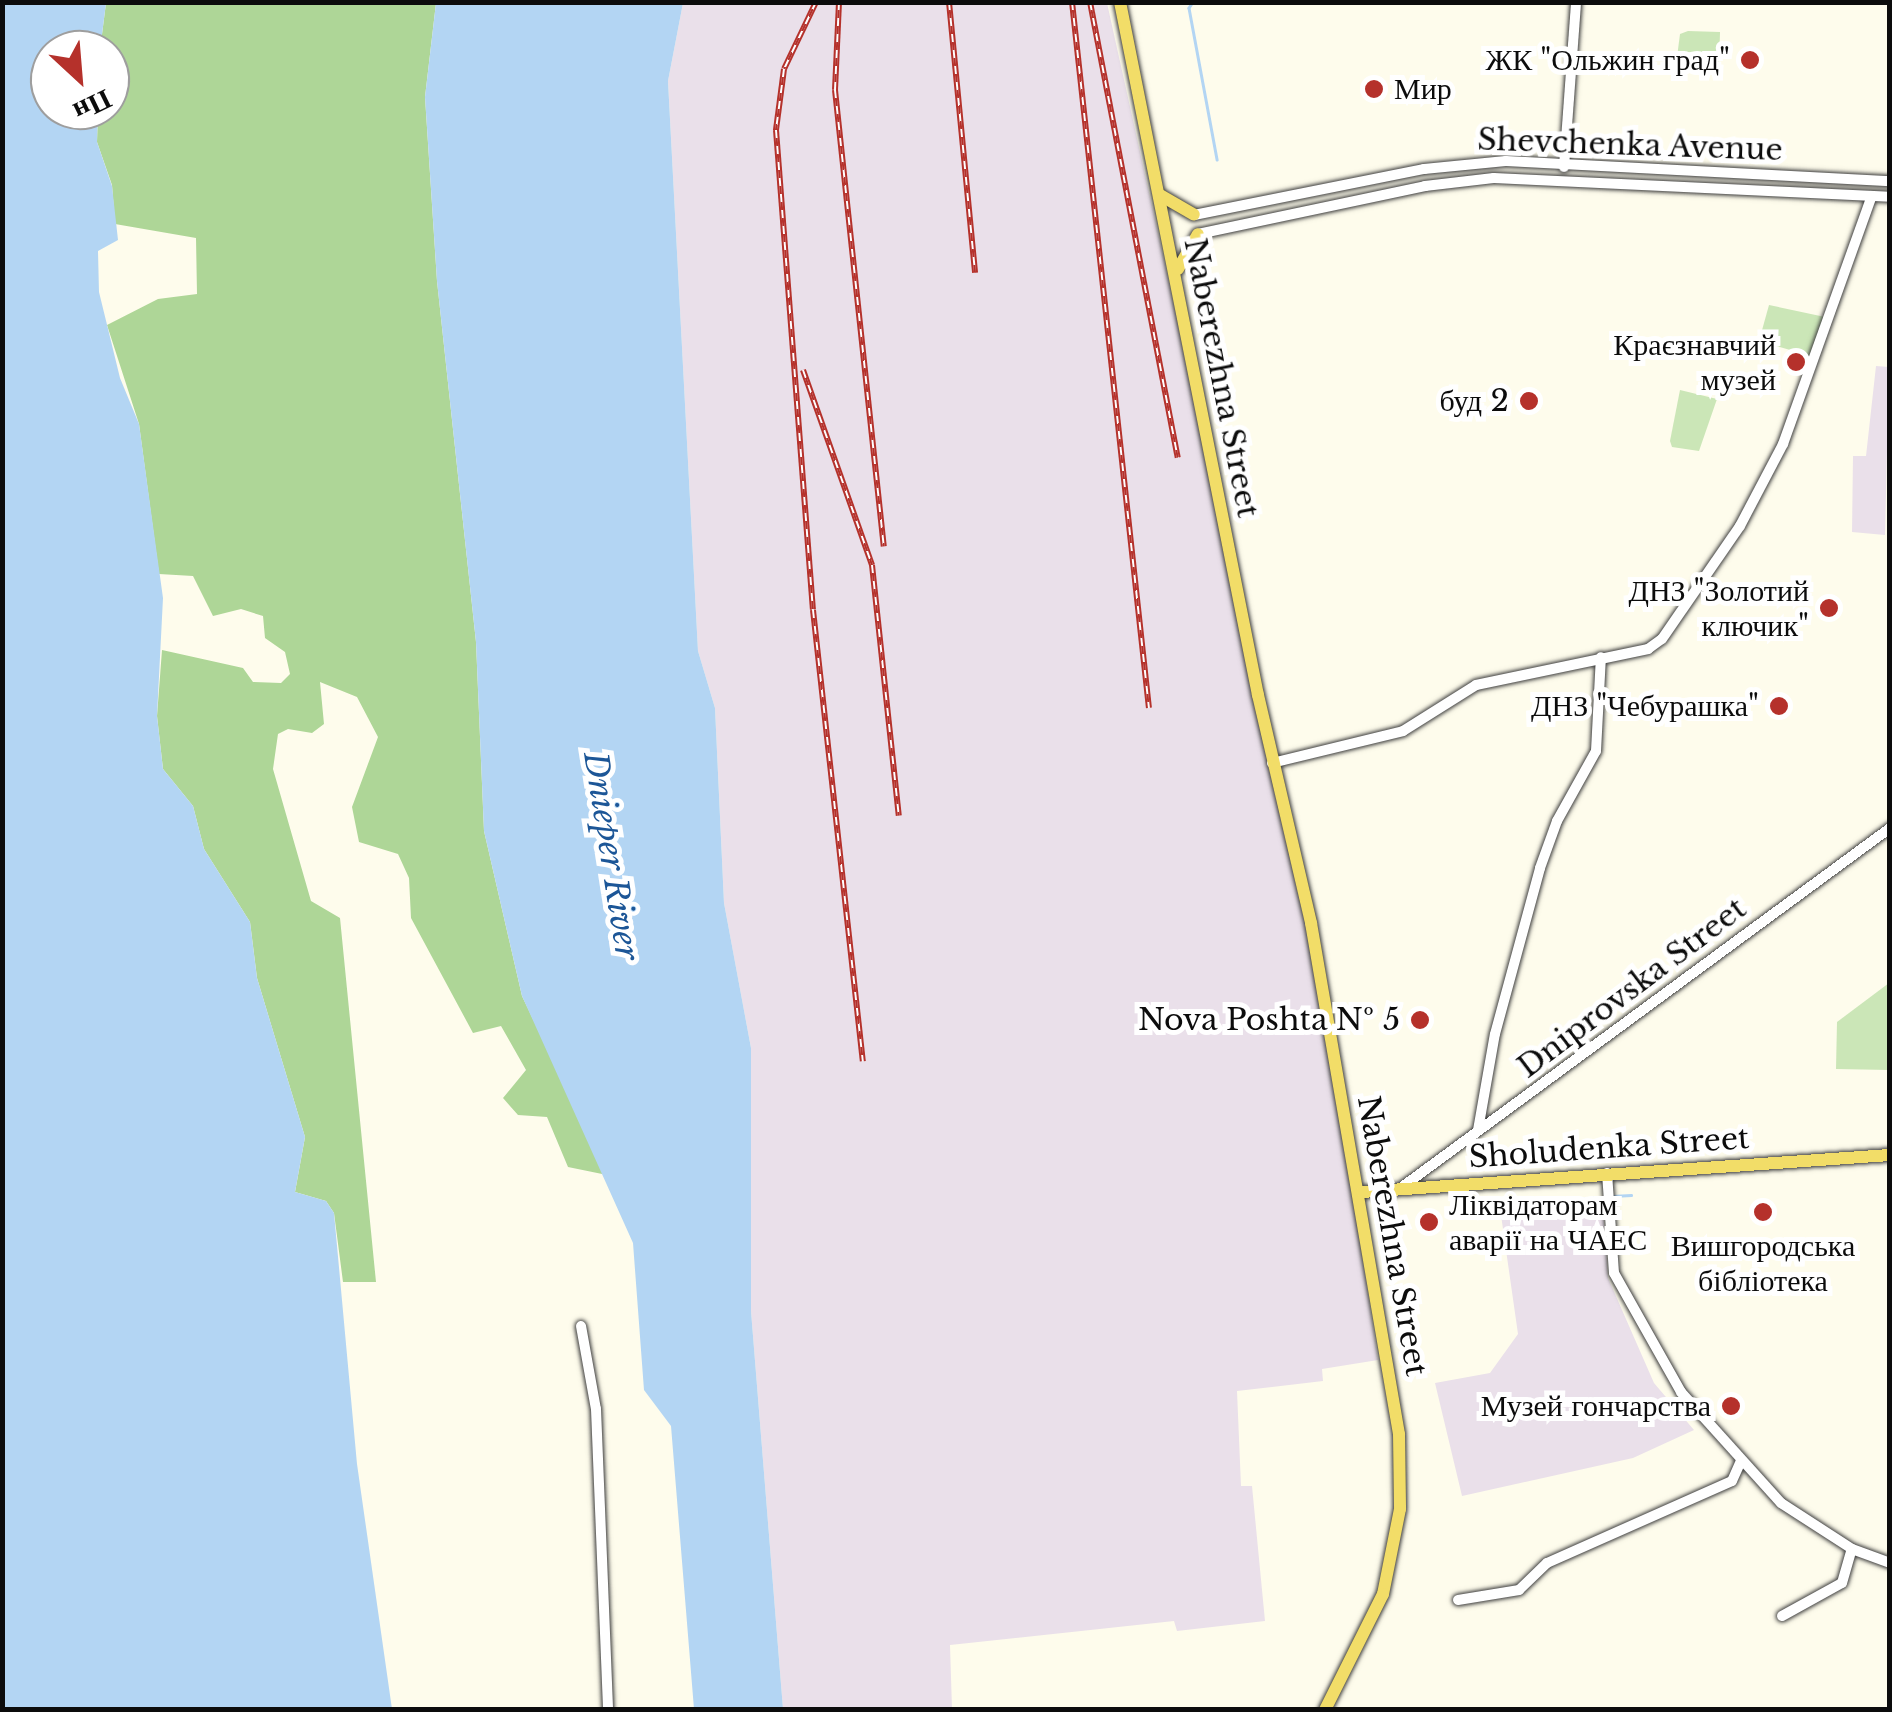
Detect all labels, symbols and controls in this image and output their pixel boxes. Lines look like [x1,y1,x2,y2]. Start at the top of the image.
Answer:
north arrow [30,30,130,130]
place label: ЖК "Ольжин град" [1485,42,1730,78]
marker: ЖК "Ольжин град" [1739,49,1761,71]
place label: Мир [1394,71,1452,107]
marker: Мир [1363,78,1385,100]
text: Пн [68,82,117,130]
street label: Shevchenka Avenue [1476,122,1784,168]
street label: Naberezhna Street [1176,235,1266,521]
place label: Краєзнавчий музей [1613,327,1776,398]
marker: Краєзнавчий музей [1785,351,1807,373]
place label: буд 2 [1439,383,1509,419]
marker: буд 2 [1518,390,1540,412]
place label: ДНЗ "Золотий ключик" [1628,573,1809,644]
marker: ДНЗ "Золотий ключик" [1818,597,1840,619]
place label: ДНЗ "Чебурашка" [1530,688,1759,724]
marker: ДНЗ "Чебурашка" [1768,695,1790,717]
water label: Dnieper River [576,749,646,963]
street label: Dniprovska Street [1511,890,1753,1086]
place label: Nova Poshta № 5 [1137,1002,1400,1038]
marker: Nova Poshta № 5 [1409,1009,1431,1031]
street label: Naberezhna Street [1350,1093,1434,1379]
street label: Sholudenka Street [1467,1120,1751,1176]
place label: Ліквідаторам аварії на ЧАЕС [1449,1187,1647,1258]
marker: Вишгородська бібліотека [1752,1201,1774,1223]
marker: Ліквідаторам аварії на ЧАЕС [1418,1211,1440,1233]
place label: Вишгородська бібліотека [1671,1228,1855,1298]
place label: Музей гончарства [1481,1388,1711,1424]
marker: Музей гончарства [1720,1395,1742,1417]

